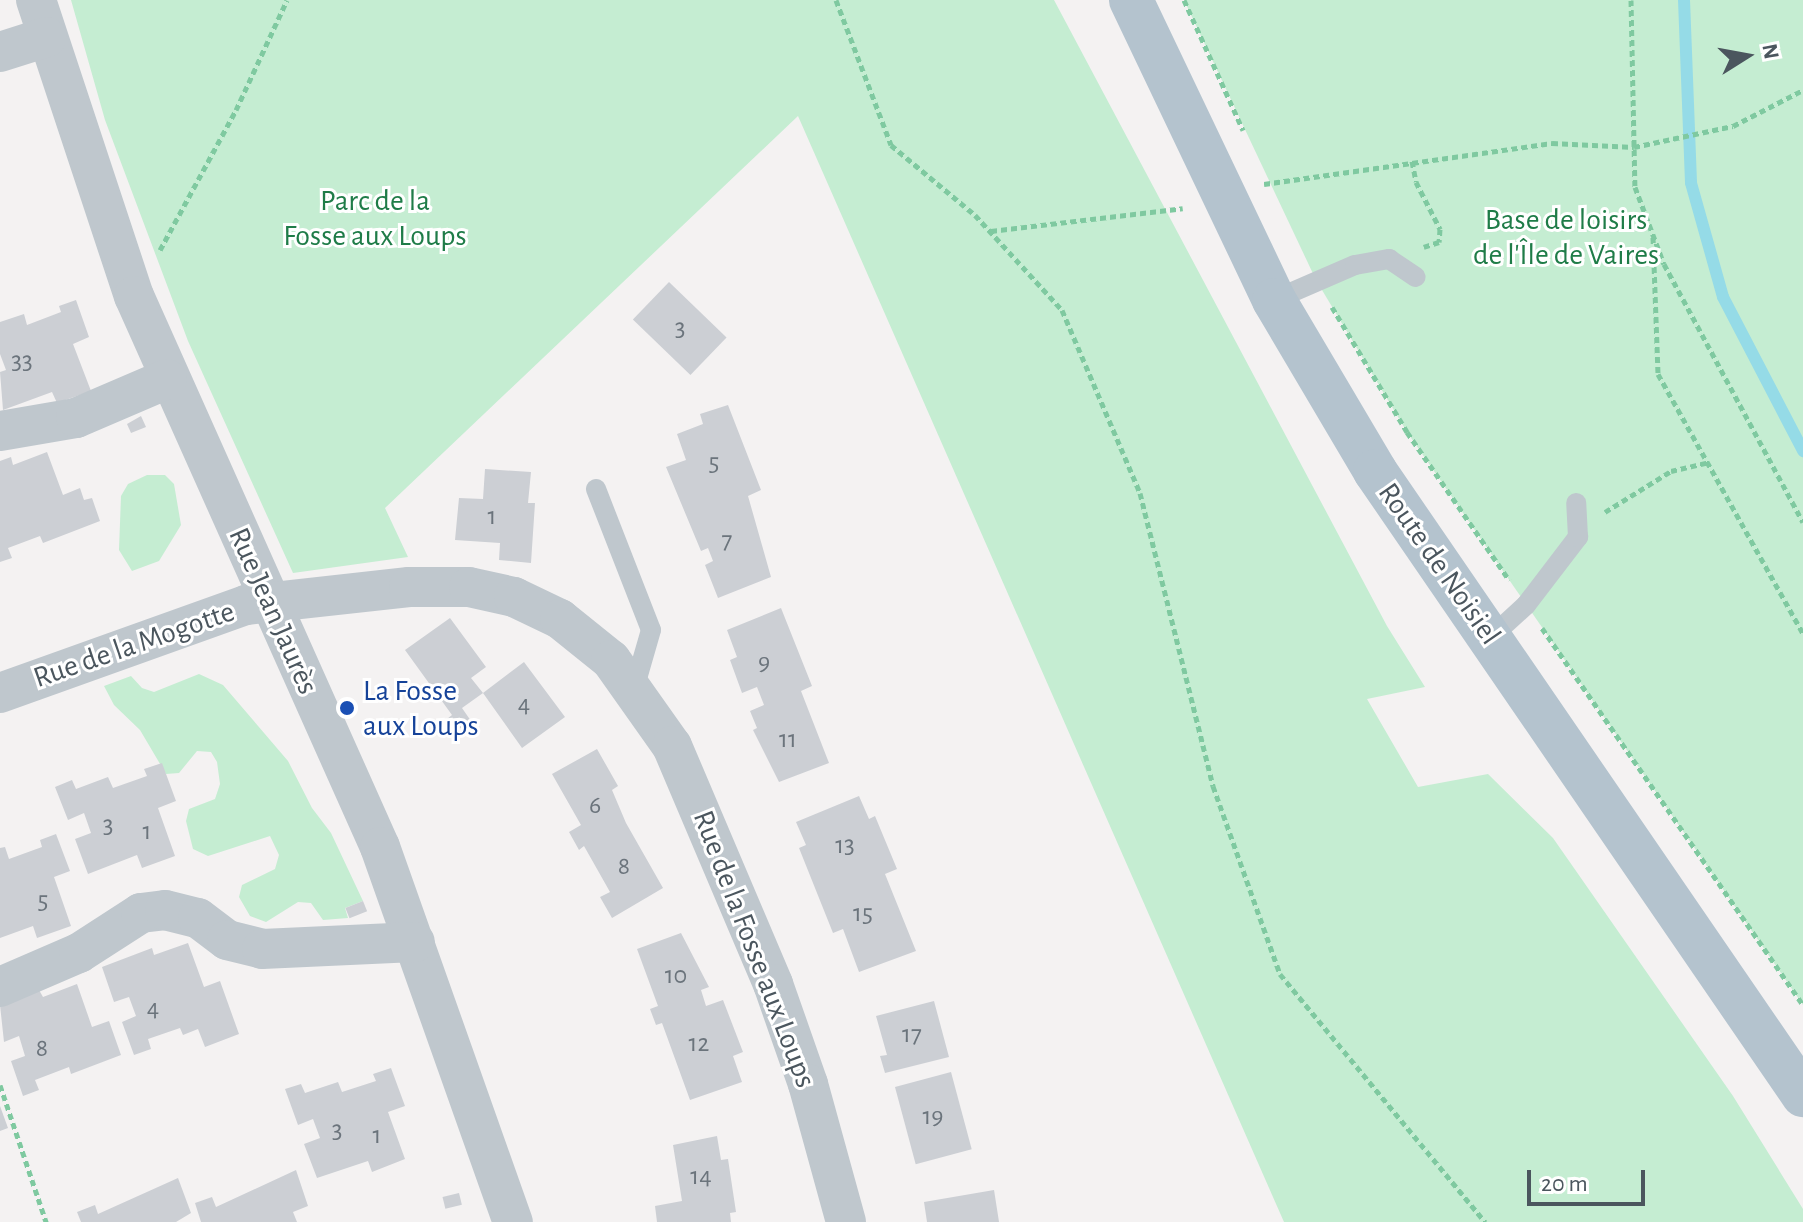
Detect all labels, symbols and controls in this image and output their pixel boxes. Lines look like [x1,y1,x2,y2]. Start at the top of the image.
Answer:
north arrow [1707,16,1787,96]
text: N [1758,42,1783,61]
park label: Parc de la Fosse aux Loups [283,183,467,254]
park label: Base de loisirs de l'Île de Vaires [1473,202,1659,272]
house number: 3 [675,313,685,345]
house number: 33 [11,346,33,378]
house number: 5 [709,447,719,479]
street label: Route de Noisiel [1370,476,1508,652]
house number: 1 [488,501,496,533]
street label: Rue Jean Jaurès [220,522,326,700]
house number: 7 [722,525,732,557]
street label: Rue de la Mogotte [29,594,239,696]
house number: 9 [758,647,770,679]
place label: La Fosse aux Loups [363,673,479,744]
house number: 4 [518,689,530,721]
marker: La Fosse aux Loups [338,699,356,717]
house number: 11 [779,724,797,756]
house number: 6 [589,790,601,822]
street label: Rue de la Fosse aux Loups [685,805,823,1093]
house number: 3 [103,810,113,842]
house number: 1 [143,816,151,848]
house number: 13 [835,830,855,862]
house number: 8 [618,851,630,883]
house number: 5 [38,885,48,917]
house number: 15 [853,898,873,930]
house number: 10 [665,960,687,992]
house number: 4 [147,993,159,1025]
house number: 17 [902,1019,922,1051]
house number: 12 [689,1028,709,1060]
house number: 8 [36,1033,48,1065]
house number: 19 [922,1101,944,1133]
house number: 3 [332,1115,342,1147]
house number: 1 [373,1120,381,1152]
scale bar [1531,1154,1649,1204]
house number: 14 [690,1161,712,1193]
text: 20 m [1541,1172,1588,1196]

